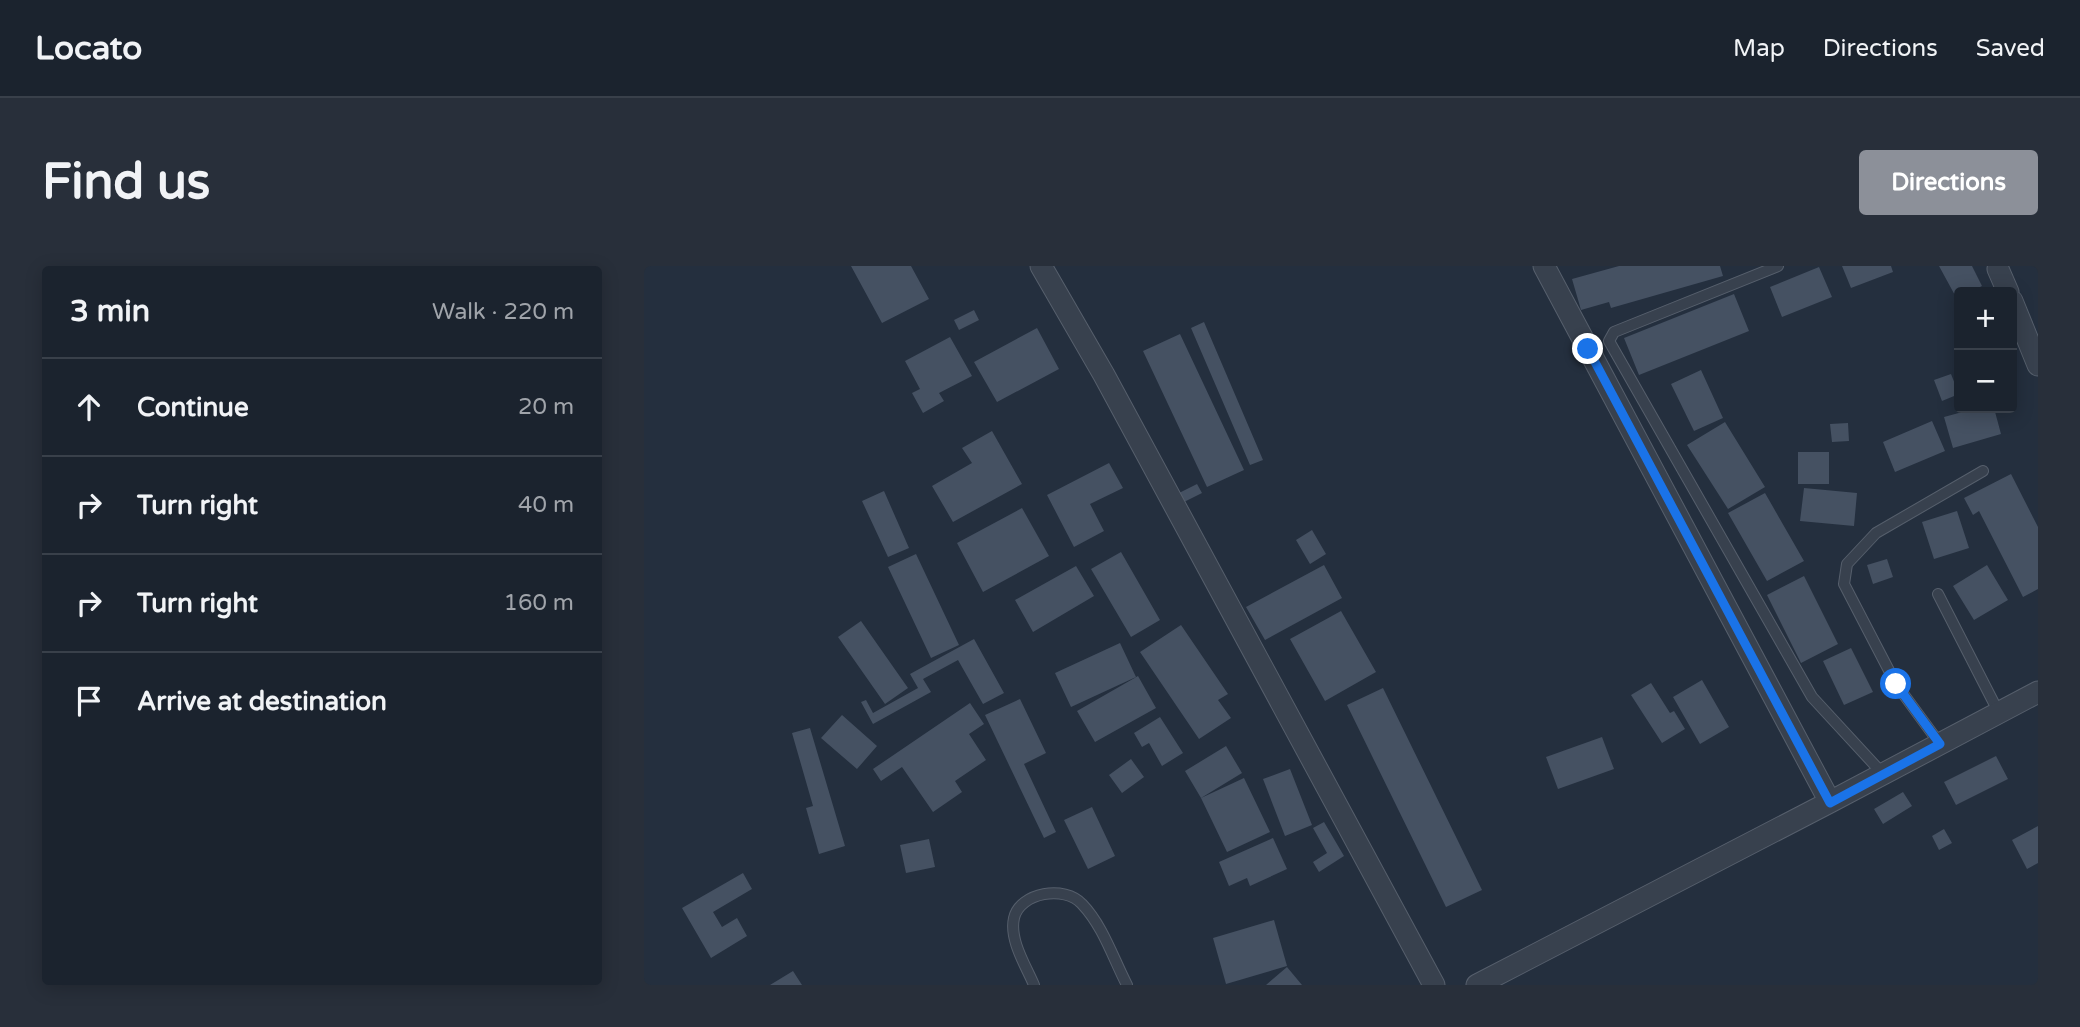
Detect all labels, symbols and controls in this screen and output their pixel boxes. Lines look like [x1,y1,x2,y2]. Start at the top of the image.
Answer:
text: Locato [35,29,142,68]
text: Map [1733,34,1785,63]
text: Directions [1823,34,1938,63]
text: Saved [1976,34,2045,63]
button: Directions [1859,150,2038,215]
text: Find us [42,153,210,212]
map controls [1954,287,2017,413]
button: + [1954,287,2017,350]
text: 3 min [70,293,150,330]
text: Walk · 220 m [432,298,574,326]
route end [1572,333,1603,364]
button: − [1954,350,2017,413]
icon: ahead [70,388,108,426]
text: Continue [137,392,249,423]
text: 20 m [518,393,574,421]
icon: right [70,486,108,524]
text: Turn right [137,490,258,521]
text: 40 m [518,491,574,519]
icon: right [70,584,108,622]
text: Turn right [137,588,258,619]
text: 160 m [504,589,574,617]
route start [1880,668,1911,699]
icon: arrive [70,682,108,720]
text: Arrive at destination [137,686,387,717]

